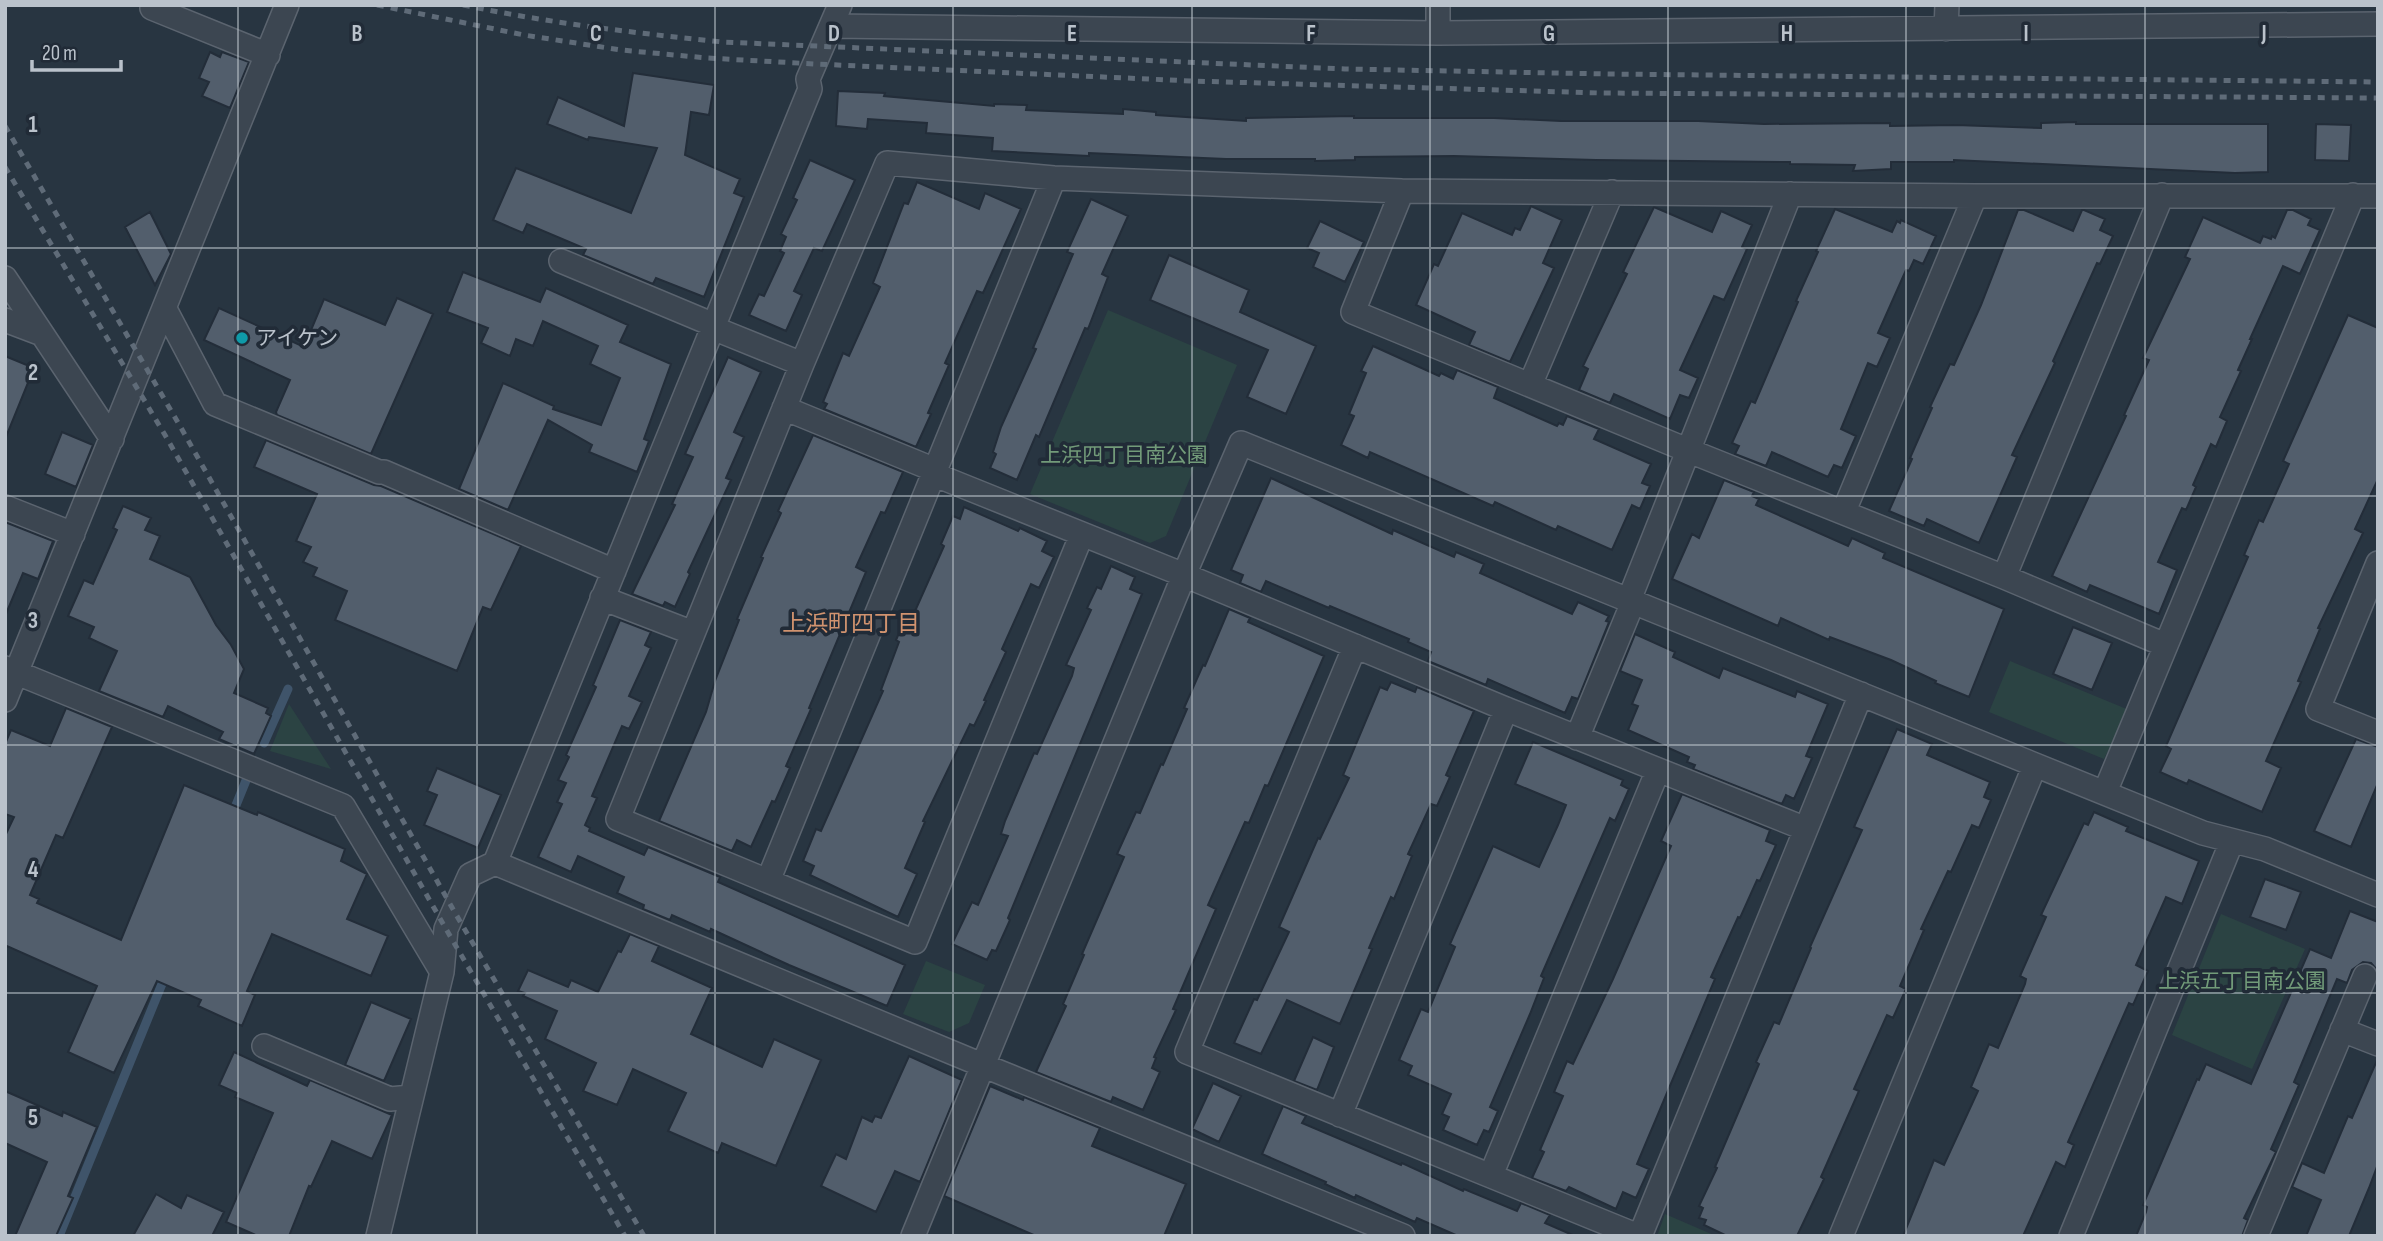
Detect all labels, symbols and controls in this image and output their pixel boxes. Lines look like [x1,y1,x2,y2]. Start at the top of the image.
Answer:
text: B [352,20,363,48]
text: C [590,20,602,48]
text: D [828,20,840,48]
text: E [1067,20,1077,48]
text: F [1306,20,1316,48]
text: G [1543,20,1555,48]
text: H [1781,20,1793,48]
text: I [2023,20,2029,48]
text: J [2260,20,2267,48]
scale bar [32,28,121,72]
text: 20 m [42,41,77,66]
text: 1 [28,111,38,139]
place label: アイケン [256,326,338,351]
marker: アイケン [234,330,250,346]
text: 2 [28,359,38,387]
park label: 上浜四丁目南公園 [1040,443,1208,468]
text: 3 [28,607,38,635]
district label: 上浜町四丁目 [782,610,920,638]
text: 4 [28,856,39,884]
park label: 上浜五丁目南公園 [2158,969,2326,994]
text: 5 [28,1104,38,1132]

